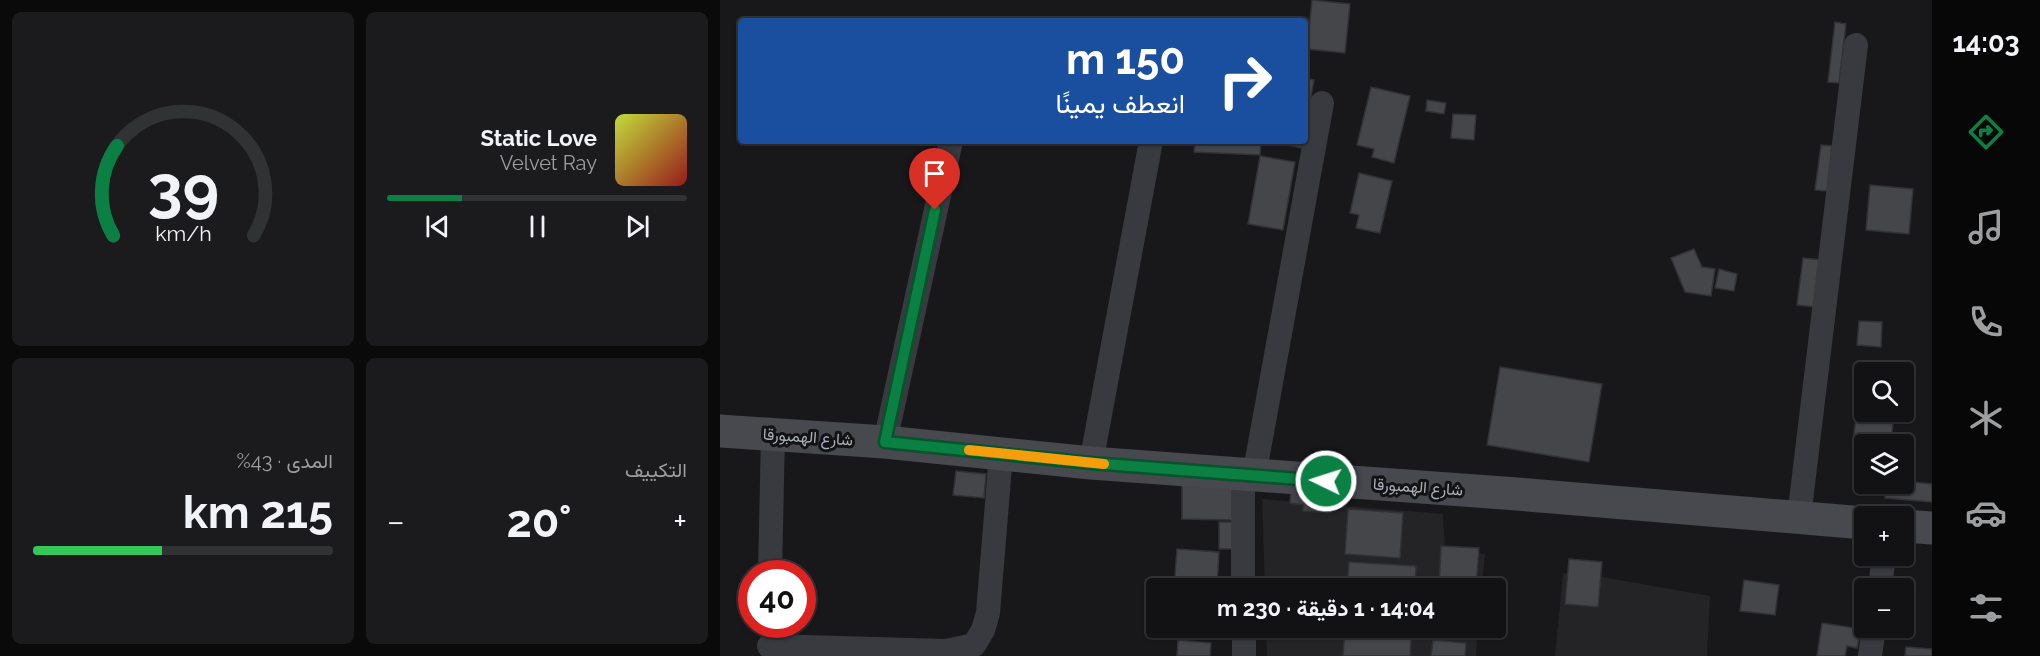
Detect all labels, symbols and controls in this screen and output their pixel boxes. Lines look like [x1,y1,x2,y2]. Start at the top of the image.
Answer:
text: 14:03 [1952,27,2020,58]
text: 150 m [1066,35,1185,84]
icon: right [1206,42,1284,120]
text: انعطف يمينًا [1056,88,1185,119]
icon: directions [1965,111,2007,153]
text: Static Love [480,125,597,151]
pin [909,148,960,210]
text: 39 [147,151,219,225]
text: Velvet Ray [500,151,597,175]
icon: arrive [918,157,951,190]
icon: music [1965,206,2007,248]
icon: previous [421,210,454,243]
icon: pause [521,210,554,243]
icon: next [621,210,654,243]
text: km/h [155,221,211,246]
icon: phone [1965,301,2007,343]
map controls [1854,362,1914,638]
button: search [1854,362,1914,422]
icon: climate [1965,397,2007,439]
street label: شارع الهمبورقا [762,424,854,452]
button: layers [1854,434,1914,494]
text: المدى · 43% [237,449,333,473]
position arrow [1294,449,1358,513]
text: التكييف [625,458,687,482]
street label: شارع الهمبورقا [1372,474,1464,502]
text: 215 km [183,486,333,539]
icon: car [1965,492,2007,534]
text: 20° [506,495,572,548]
text: − [387,502,405,541]
text: + [673,502,687,541]
button: + [1854,506,1914,566]
speed limit sign: 40 [738,560,816,638]
button: − [1854,578,1914,638]
icon: filters [1965,587,2007,629]
text: 14:04 · 1 دقيقة · 230 m [1217,595,1435,621]

